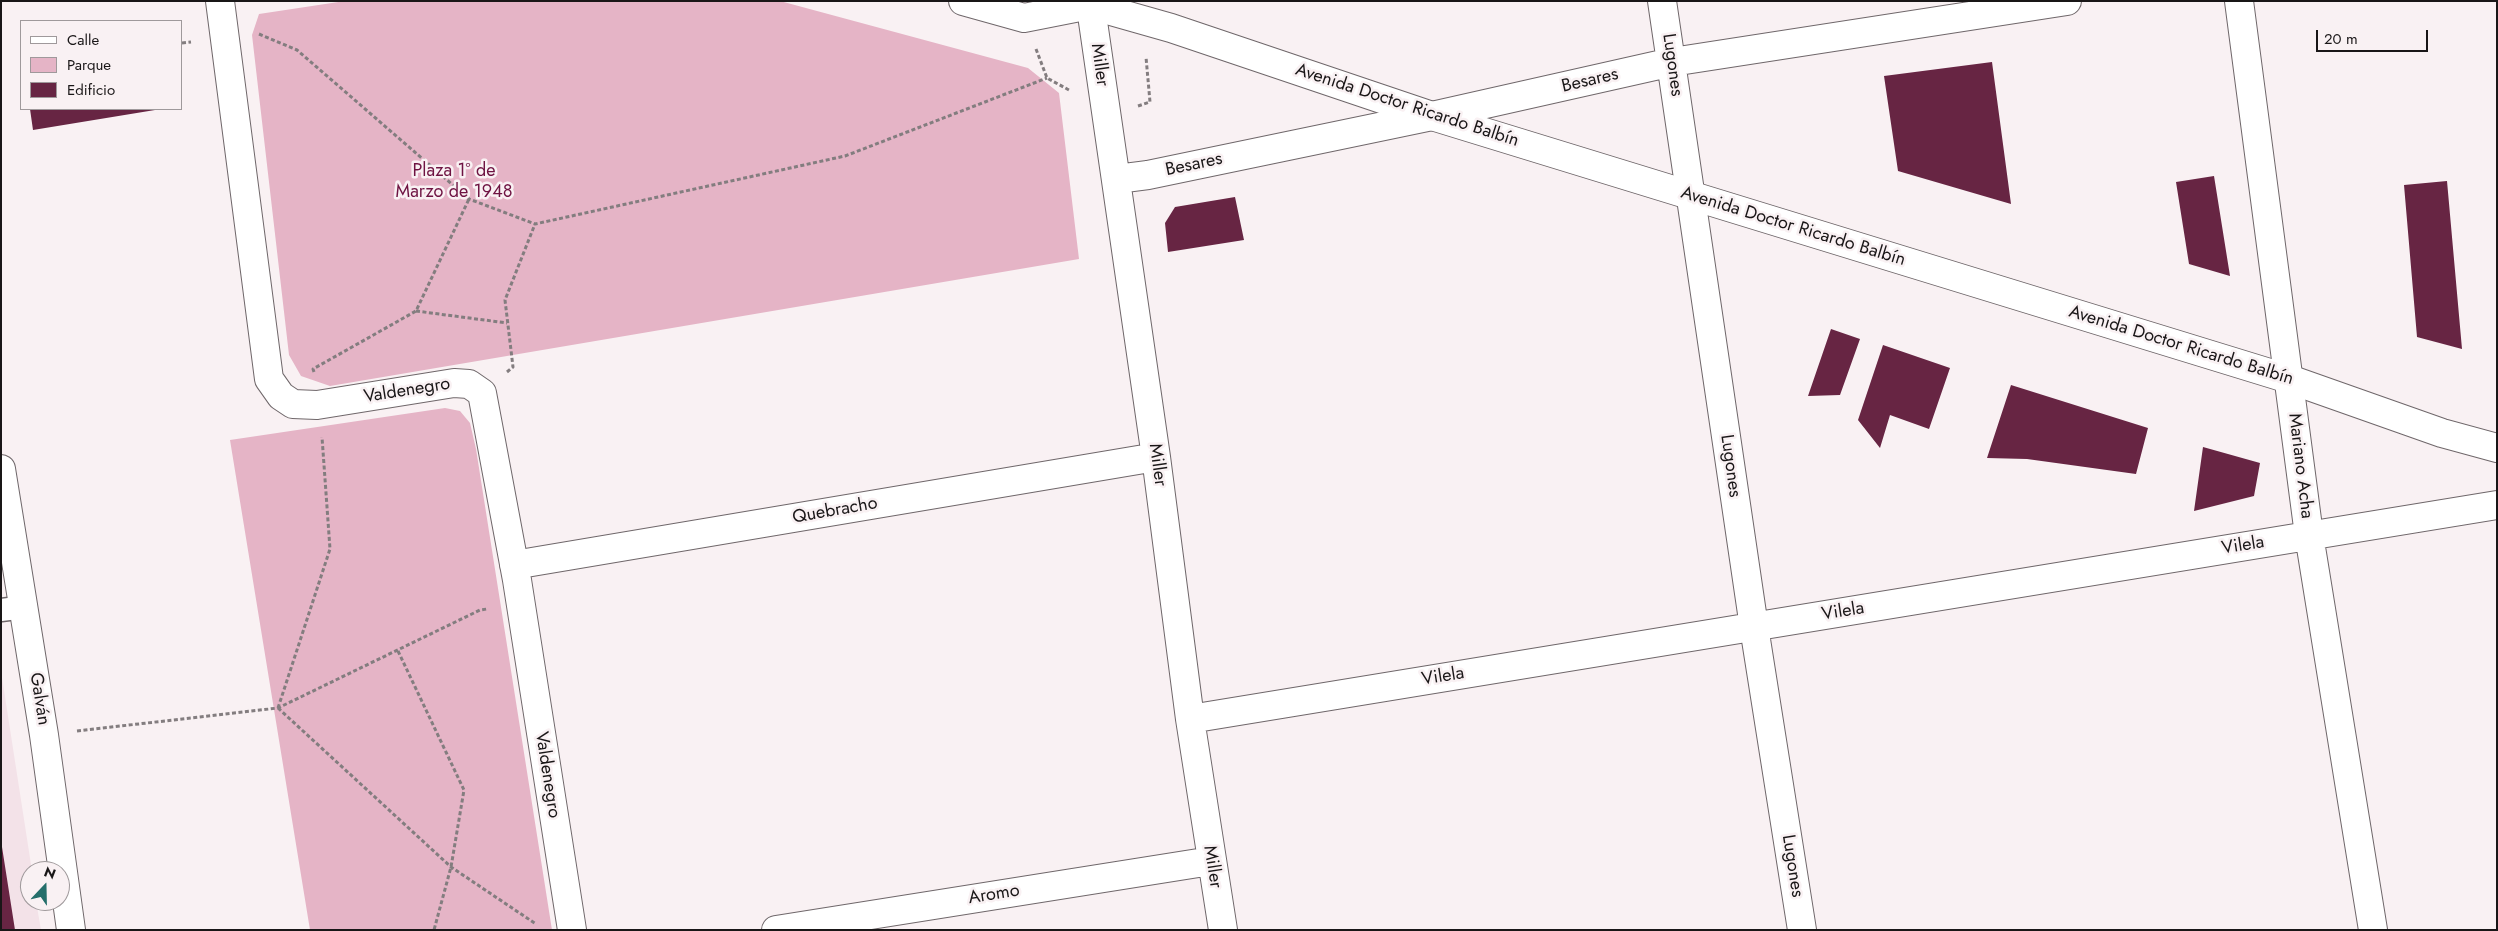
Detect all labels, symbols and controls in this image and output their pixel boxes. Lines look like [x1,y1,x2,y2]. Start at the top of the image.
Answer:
legend [20,20,182,110]
scale bar [2318,20,2430,52]
text: 20 m [2324,28,2358,50]
text: Calle [67,29,99,51]
street label: Lugones [1657,32,1687,98]
street label: Miller [1085,42,1113,88]
text: Parque [67,54,111,76]
street label: Avenida Doctor Ricardo Balbín [1293,60,1521,152]
street label: Besares [1559,64,1621,98]
text: Edificio [67,79,115,101]
street label: Besares [1164,148,1224,182]
park label: Plaza 1º de Marzo de 1948 [396,161,512,203]
street label: Avenida Doctor Ricardo Balbín [1678,183,1908,271]
street label: Avenida Doctor Ricardo Balbín [2066,302,2296,390]
street label: Valdenegro [362,374,452,408]
street label: Mariano Acha [2283,412,2317,520]
street label: Lugones [1715,433,1745,499]
street label: Miller [1143,442,1171,488]
street label: Quebracho [791,493,879,529]
street label: Vilela [2220,532,2266,560]
street label: Vilela [1820,598,1866,626]
street label: Vilela [1420,663,1466,691]
street label: Galván [24,671,54,727]
street label: Valdenegro [530,730,564,820]
street label: Lugones [1776,833,1808,899]
street label: Miller [1198,844,1226,890]
north arrow [20,861,70,911]
text: N [41,862,59,884]
street label: Aromo [967,880,1021,910]

